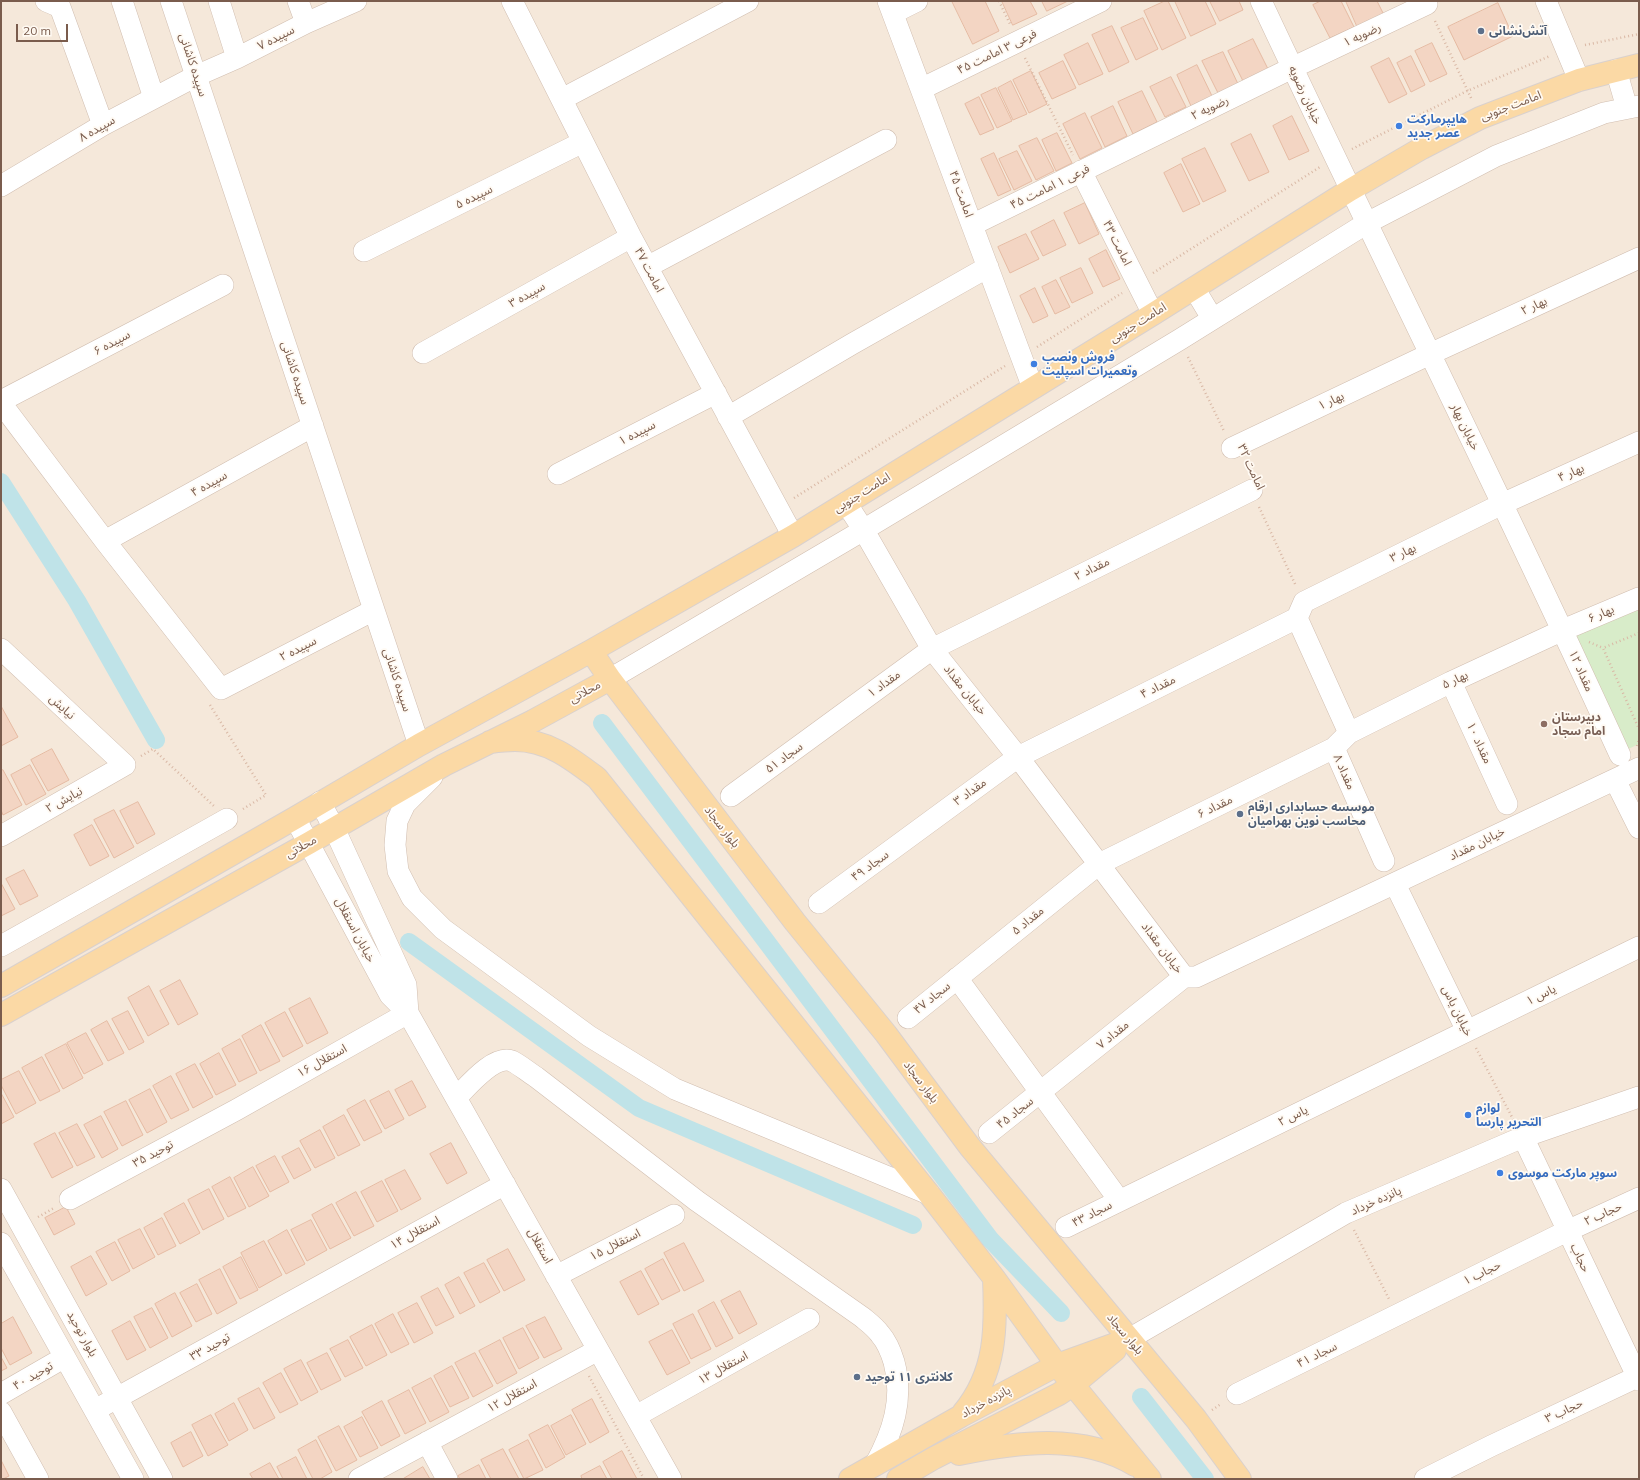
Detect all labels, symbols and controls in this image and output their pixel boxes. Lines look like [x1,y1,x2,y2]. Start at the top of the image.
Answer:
scale bar [18,16,70,42]
street label: رضویه ۱ [1341,20,1383,50]
text: 20 m [23,23,51,38]
street label: سپیده ۷ [255,23,297,53]
place label: آتش‌نشانی [1489,24,1547,38]
marker: آتش‌نشانی [1476,26,1486,36]
street label: فرعی ۳ امامت ۴۵ [955,27,1039,77]
street label: سپیده کاشانی [176,31,210,99]
street label: خیابان رضویه [1285,63,1325,127]
street label: امامت جنوبی [1478,88,1544,124]
street label: رضویه ۲ [1189,93,1231,123]
place label: هایپرمارکت عصر جدید [1407,112,1467,140]
street label: سپیده ۸ [76,113,118,145]
marker: هایپرمارکت عصر جدید [1394,121,1404,131]
street label: فرعی ۱ امامت ۴۵ [1008,162,1092,212]
street label: امامت ۴۵ [946,169,976,219]
street label: سپیده ۵ [453,182,495,212]
street label: امامت ۴۳ [1099,218,1135,268]
street label: امامت ۴۷ [631,245,667,295]
street label: سپیده ۳ [506,279,548,311]
street label: بهار ۲ [1519,294,1549,318]
street label: امامت جنوبی [1107,300,1169,346]
street label: سپیده ۶ [91,327,133,359]
street label: سپیده کاشانی [278,339,312,407]
place label: فروش ونصب وتعمیرات اسپلیت [1042,350,1138,378]
marker: فروش ونصب وتعمیرات اسپلیت [1029,359,1039,369]
street label: بهار ۱ [1316,389,1346,413]
street label: خیابان بهار [1448,401,1482,453]
street label: سپیده ۱ [616,418,658,448]
street label: امامت ۳۲ [1234,442,1268,492]
street label: بهار ۴ [1556,461,1586,485]
street label: سپیده ۴ [188,468,230,500]
street label: امامت جنوبی [831,470,893,516]
street label: بهار ۳ [1388,541,1418,565]
street label: مقداد ۲ [1072,554,1112,584]
street label: بهار ۶ [1586,602,1616,626]
street label: سپیده ۲ [277,634,319,664]
street label: سپیده کاشانی [380,646,414,714]
street label: مقداد ۱۲ [1565,648,1597,694]
street label: خیابان مقداد [940,662,990,718]
street label: مقداد ۱ [865,667,903,701]
street label: بهار ۵ [1440,668,1470,692]
street label: مقداد ۴ [1138,672,1178,702]
street label: محلاتی [567,678,603,706]
street label: نیایش [46,692,78,722]
place label: دبیرستان امام سجاد [1552,710,1605,738]
marker: دبیرستان امام سجاد [1539,719,1549,729]
street label: مقداد ۱۰ [1463,720,1495,766]
street label: سجاد ۵۱ [762,740,806,776]
street label: مقداد ۸ [1330,752,1358,792]
street label: مقداد ۳ [951,775,989,809]
street label: نیایش ۲ [43,784,85,816]
street label: مقداد ۶ [1195,792,1235,822]
place label: موسسه حسابداری ارقام محاسب نوین بهرامیان [1248,800,1375,828]
street label: بلوار سجاد [701,803,743,851]
marker: موسسه حسابداری ارقام محاسب نوین بهرامیان [1235,809,1245,819]
street label: خیابان مقداد [1447,824,1507,864]
street label: محلاتی [283,832,319,862]
street label: سجاد ۴۹ [848,848,892,884]
street label: خیابان استقلال [332,895,378,965]
street label: مقداد ۵ [1009,904,1047,938]
street label: خیابان مقداد [1138,920,1186,976]
street label: سجاد ۴۷ [911,979,953,1017]
street label: یاس ۱ [1524,982,1558,1008]
street label: خیابان یاس [1439,983,1475,1039]
street label: مقداد ۷ [1094,1018,1132,1052]
street label: استقلال ۱۶ [294,1041,350,1081]
street label: بلوار سجاد [900,1058,942,1106]
street label: سجاد ۴۵ [994,1094,1036,1132]
place label: لوازم التحریر پارسا [1476,1101,1542,1129]
street label: یاس ۲ [1276,1103,1310,1129]
marker: لوازم التحریر پارسا [1463,1110,1473,1120]
street label: توحید ۳۵ [130,1137,176,1171]
place label: سوپر مارکت موسوی [1508,1166,1617,1180]
marker: سوپر مارکت موسوی [1495,1168,1505,1178]
street label: پانزده خرداد [1348,1183,1404,1219]
street label: سجاد ۴۳ [1070,1198,1114,1230]
street label: حجاب ۲ [1582,1199,1624,1229]
street label: استقلال ۱۴ [387,1213,443,1253]
street label: استقلال [524,1226,556,1266]
street label: استقلال ۱۵ [587,1226,643,1264]
street label: حجاب [1567,1241,1593,1275]
street label: حجاب ۱ [1461,1258,1503,1288]
street label: بلوار توحید [64,1309,100,1359]
street label: بلوار سجاد [1104,1311,1146,1357]
street label: توحید ۳۳ [187,1330,233,1364]
street label: سجاد ۴۱ [1294,1339,1340,1371]
street label: استقلال ۱۳ [695,1348,751,1388]
street label: توحید ۴۰ [10,1359,56,1393]
place label: کلانتری ۱۱ توحید [865,1370,953,1384]
marker: کلانتری ۱۱ توحید [852,1372,862,1382]
street label: استقلال ۱۲ [484,1376,540,1416]
street label: پانزده خرداد [959,1383,1013,1421]
street label: حجاب ۳ [1543,1396,1585,1426]

